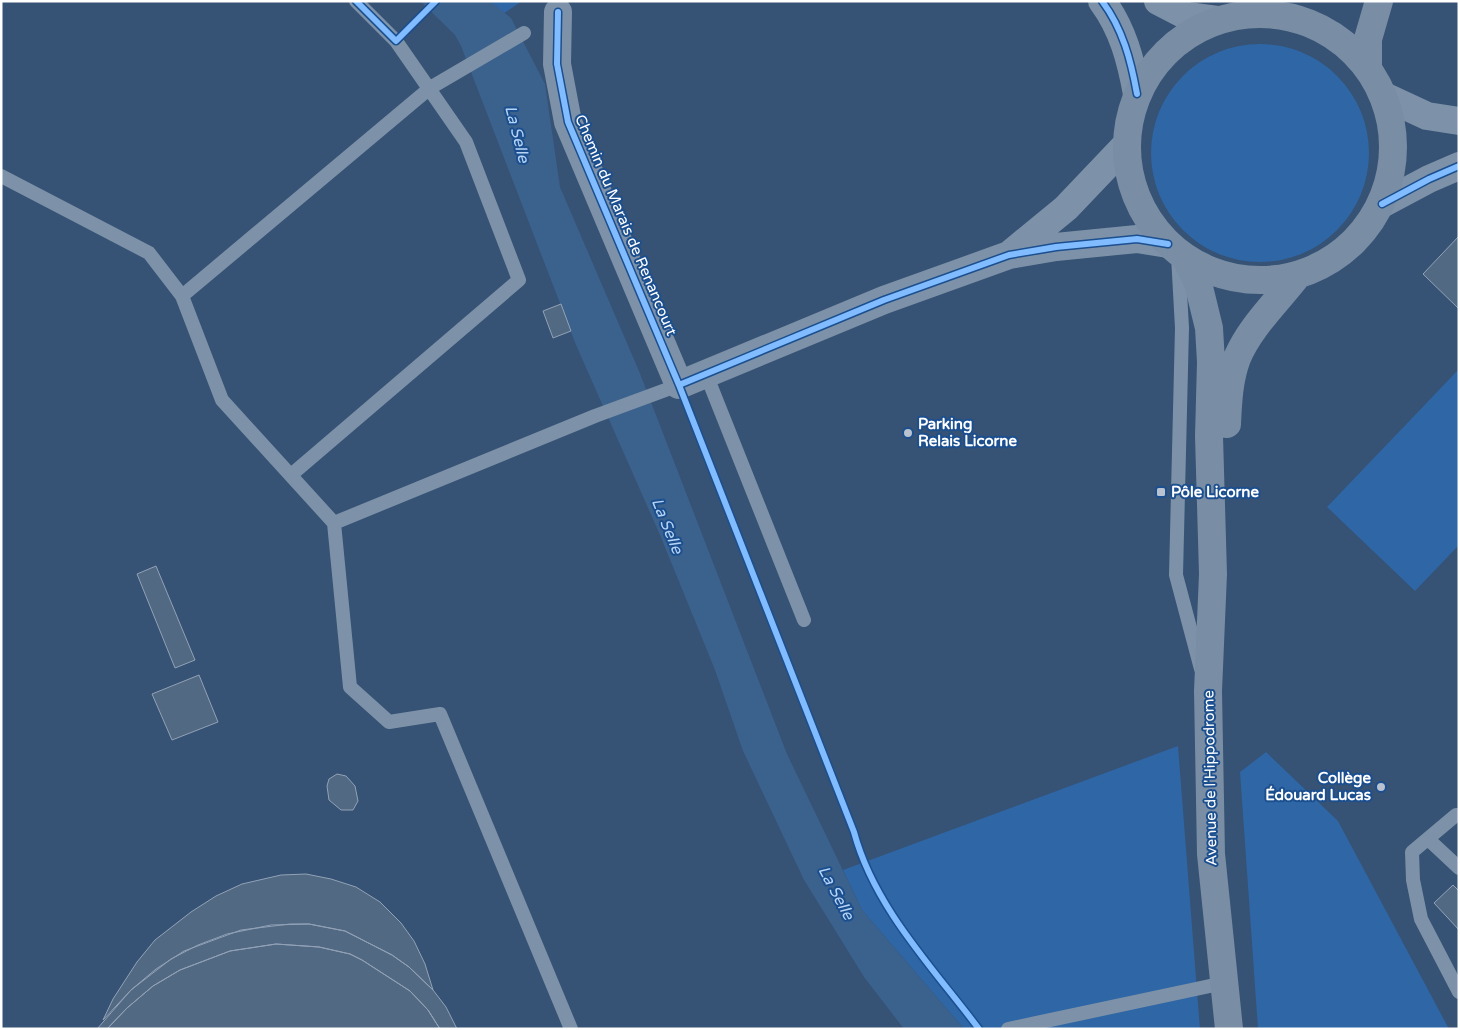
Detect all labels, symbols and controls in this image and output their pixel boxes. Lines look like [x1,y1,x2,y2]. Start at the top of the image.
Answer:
water label: La Selle [500,103,534,166]
street label: Chemin du Marais de Renancourt [571,112,681,338]
place label: Parking Relais Licorne [918,415,1017,450]
marker: Parking Relais Licorne [902,427,914,439]
place label: Pôle Licorne [1171,483,1259,501]
marker: Pôle Licorne [1155,486,1167,498]
water label: La Selle [647,495,688,558]
street label: Avenue de l'Hippodrome [1199,690,1221,866]
place label: Collège Édouard Lucas [1265,769,1371,804]
marker: Collège Édouard Lucas [1375,781,1387,793]
water label: La Selle [813,863,859,924]

